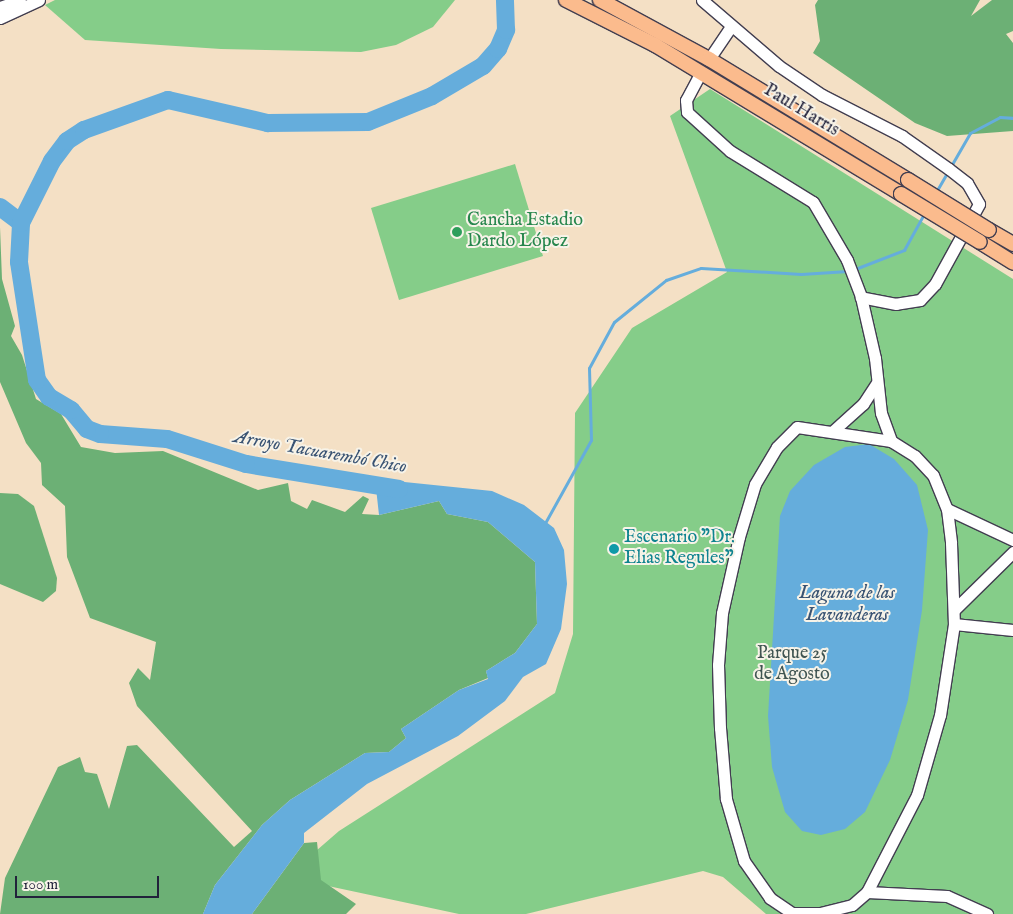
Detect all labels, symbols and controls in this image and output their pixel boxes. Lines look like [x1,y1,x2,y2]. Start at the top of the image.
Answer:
street label: Paul Harris [759,80,843,142]
place label: Cancha Estadio Dardo López [467,211,583,253]
marker: Cancha Estadio Dardo López [451,226,463,238]
water label: Arroyo Tacuarembó Chico [232,427,408,479]
place label: Escenario "Dr. Elias Regules" [624,528,735,570]
marker: Escenario "Dr. Elias Regules" [608,543,620,555]
water label: Laguna de las Lavanderas [799,583,895,627]
park label: Parque 25 de Agosto [754,644,830,686]
scale bar [18,866,161,898]
text: 100 m [23,875,58,894]

